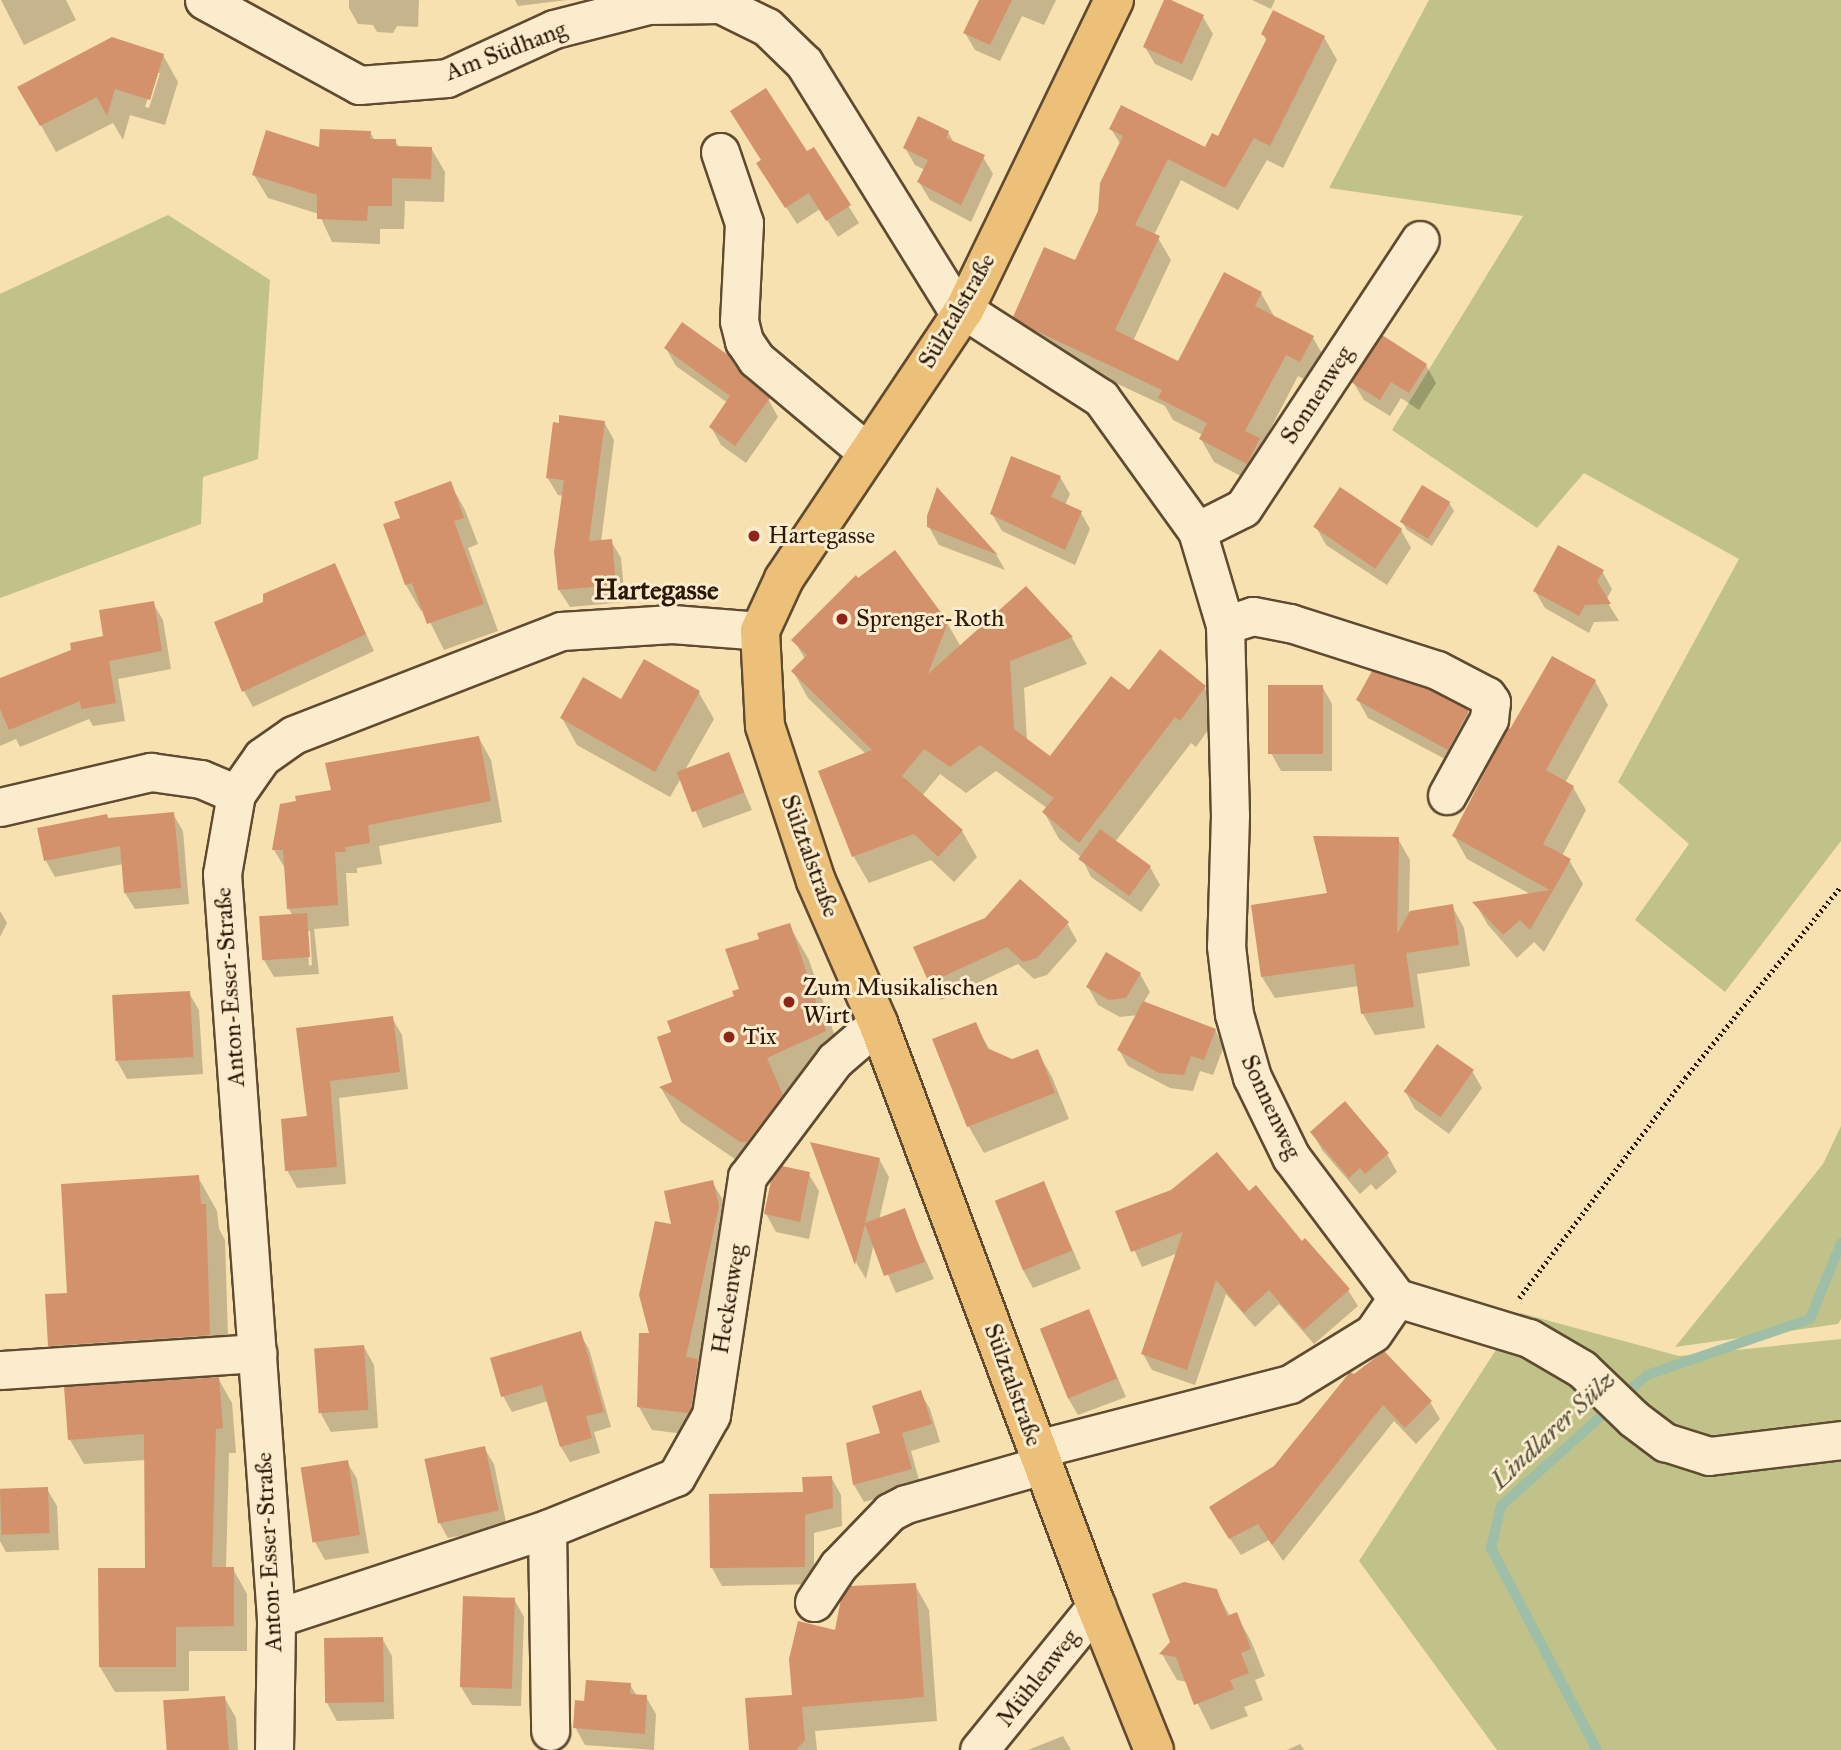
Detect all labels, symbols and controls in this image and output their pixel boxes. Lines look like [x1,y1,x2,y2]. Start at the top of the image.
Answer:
street label: Am Südhang [441,15,571,87]
street label: Sülztalstraße [912,248,1002,374]
street label: Sonnenweg [1275,340,1359,450]
place label: Hartegasse [768,522,875,550]
marker: Hartegasse [746,528,762,544]
district label: Hartegasse [593,573,719,607]
place label: Sprenger-Roth [856,605,1004,633]
marker: Sprenger-Roth [834,611,850,627]
street label: Sülztalstraße [775,791,845,921]
street label: Anton-Esser-Straße [209,886,251,1088]
place label: Zum Musikalischen Wirt [803,974,998,1030]
marker: Zum Musikalischen Wirt [781,994,797,1010]
place label: Tix [743,1023,777,1051]
marker: Tix [721,1029,737,1045]
street label: Sonnenweg [1234,1050,1308,1164]
street label: Heckenweg [706,1242,752,1356]
street label: Sülztalstraße [978,1320,1048,1450]
water label: Lindlarer Sülz [1484,1364,1622,1496]
street label: Anton-Esser-Straße [249,1451,289,1653]
street label: Mühlenweg [991,1623,1085,1733]

